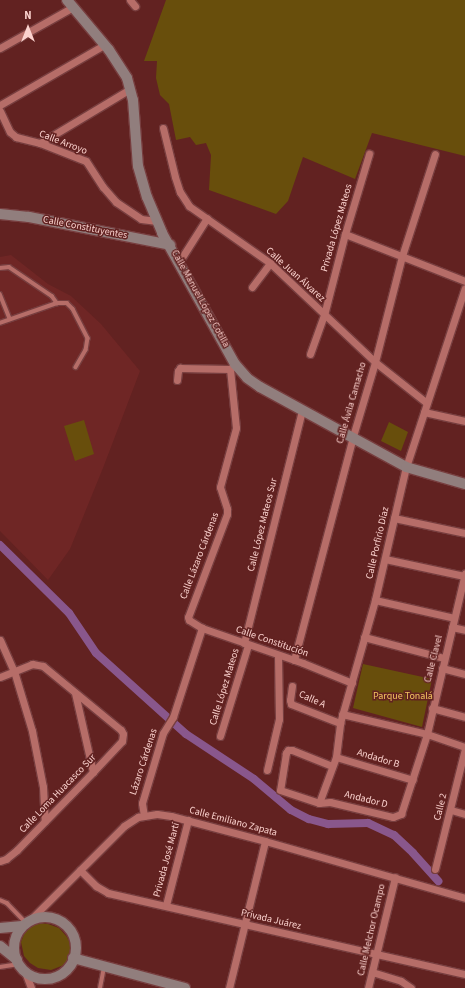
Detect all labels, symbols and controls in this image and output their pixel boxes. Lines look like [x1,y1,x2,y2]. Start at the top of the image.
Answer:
north arrow [8,8,48,48]
text: N [24,8,32,23]
street label: Calle Arroyo [37,128,89,158]
street label: Privada López Mateos [319,183,355,273]
street label: Calle Constituyentes [42,214,128,242]
street label: Calle Juan Álvarez [263,245,327,305]
street label: Calle Manuel López Cotilla [168,248,232,350]
street label: Calle Ávila Camacho [335,361,369,445]
street label: Calle López Mateos Sur [246,477,280,573]
street label: Calle Porfirio Díaz [364,506,392,580]
street label: Calle Lázaro Cárdenas [178,511,222,601]
street label: Calle Constitución [234,624,310,660]
street label: Calle Clavel [422,634,446,684]
street label: Calle López Mateos [208,647,242,727]
street label: Calle A [297,689,327,711]
park label: Parque Tonalá [373,691,433,703]
street label: Lázaro Cárdenas [128,727,160,797]
street label: Andador B [355,747,401,771]
street label: Calle Loma Huacasco Sur [17,752,99,836]
street label: Andador D [343,789,389,811]
street label: Calle 2 [432,792,450,822]
street label: Calle Emiliano Zapata [188,804,278,840]
street label: Privada José Martí [151,821,183,899]
street label: Calle Melchor Ocampo [356,883,388,977]
street label: Privada Juárez [240,907,302,933]

